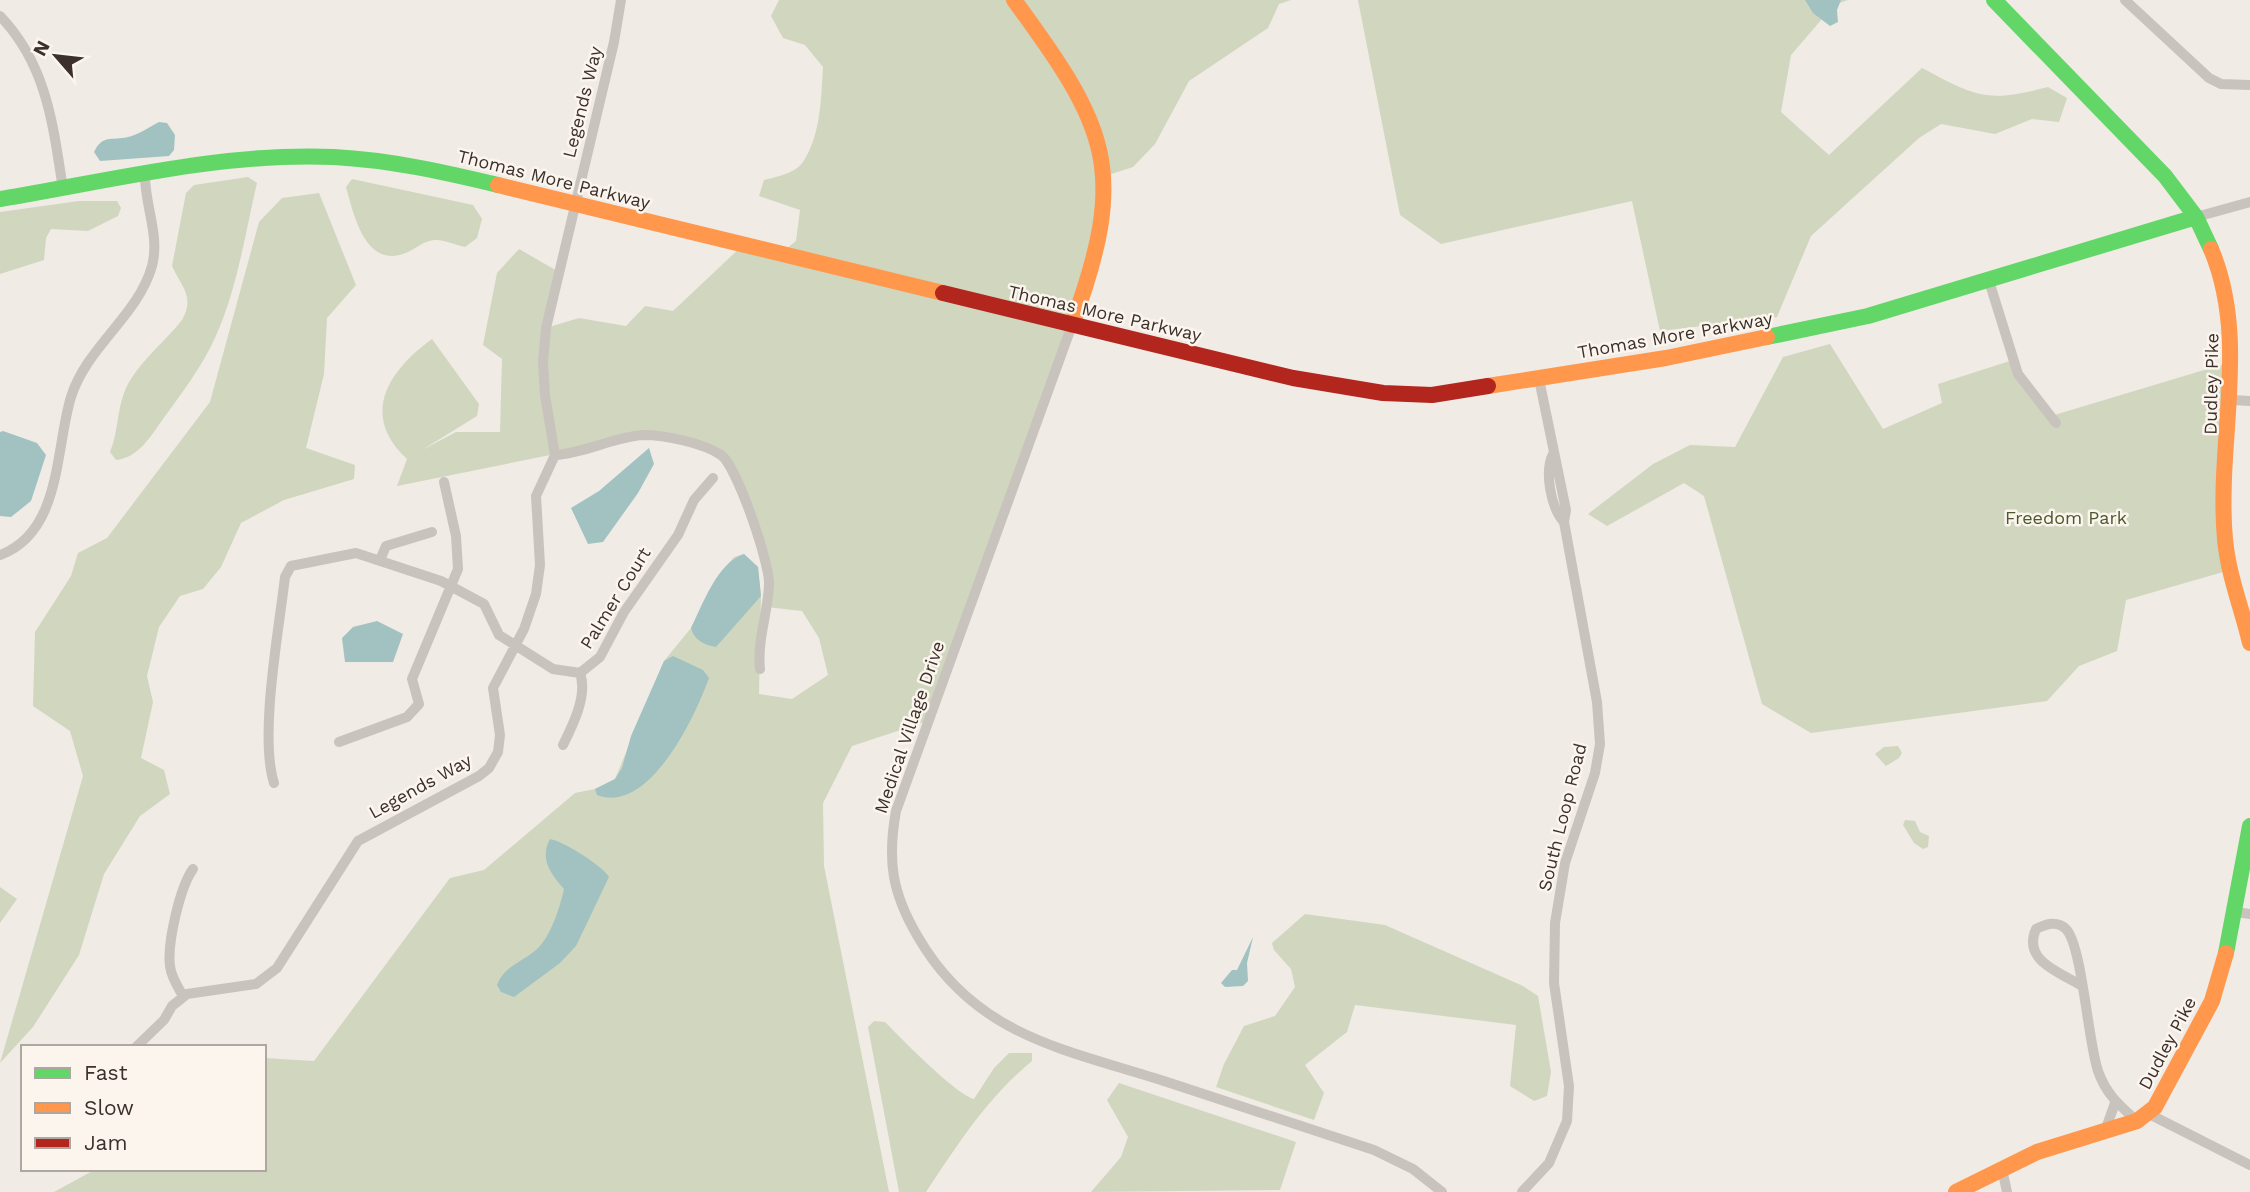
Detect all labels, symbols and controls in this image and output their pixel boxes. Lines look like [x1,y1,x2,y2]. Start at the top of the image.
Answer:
north arrow [21,21,91,91]
text: N [28,37,55,60]
street label: Legends Way [558,43,606,160]
street label: Thomas More Parkway [456,145,653,213]
street label: Thomas More Parkway [1006,281,1204,346]
street label: Thomas More Parkway [1576,307,1775,362]
street label: Dudley Pike [2200,333,2222,435]
park label: Freedom Park [2005,507,2127,528]
street label: Palmer Court [575,543,655,653]
street label: Medical Village Drive [870,638,948,816]
street label: South Loop Road [1533,741,1591,893]
street label: Legends Way [365,749,476,823]
street label: Dudley Pike [2134,993,2200,1093]
legend [21,1045,266,1171]
text: Fast [84,1060,128,1085]
text: Slow [84,1095,134,1120]
text: Jam [84,1130,127,1155]

